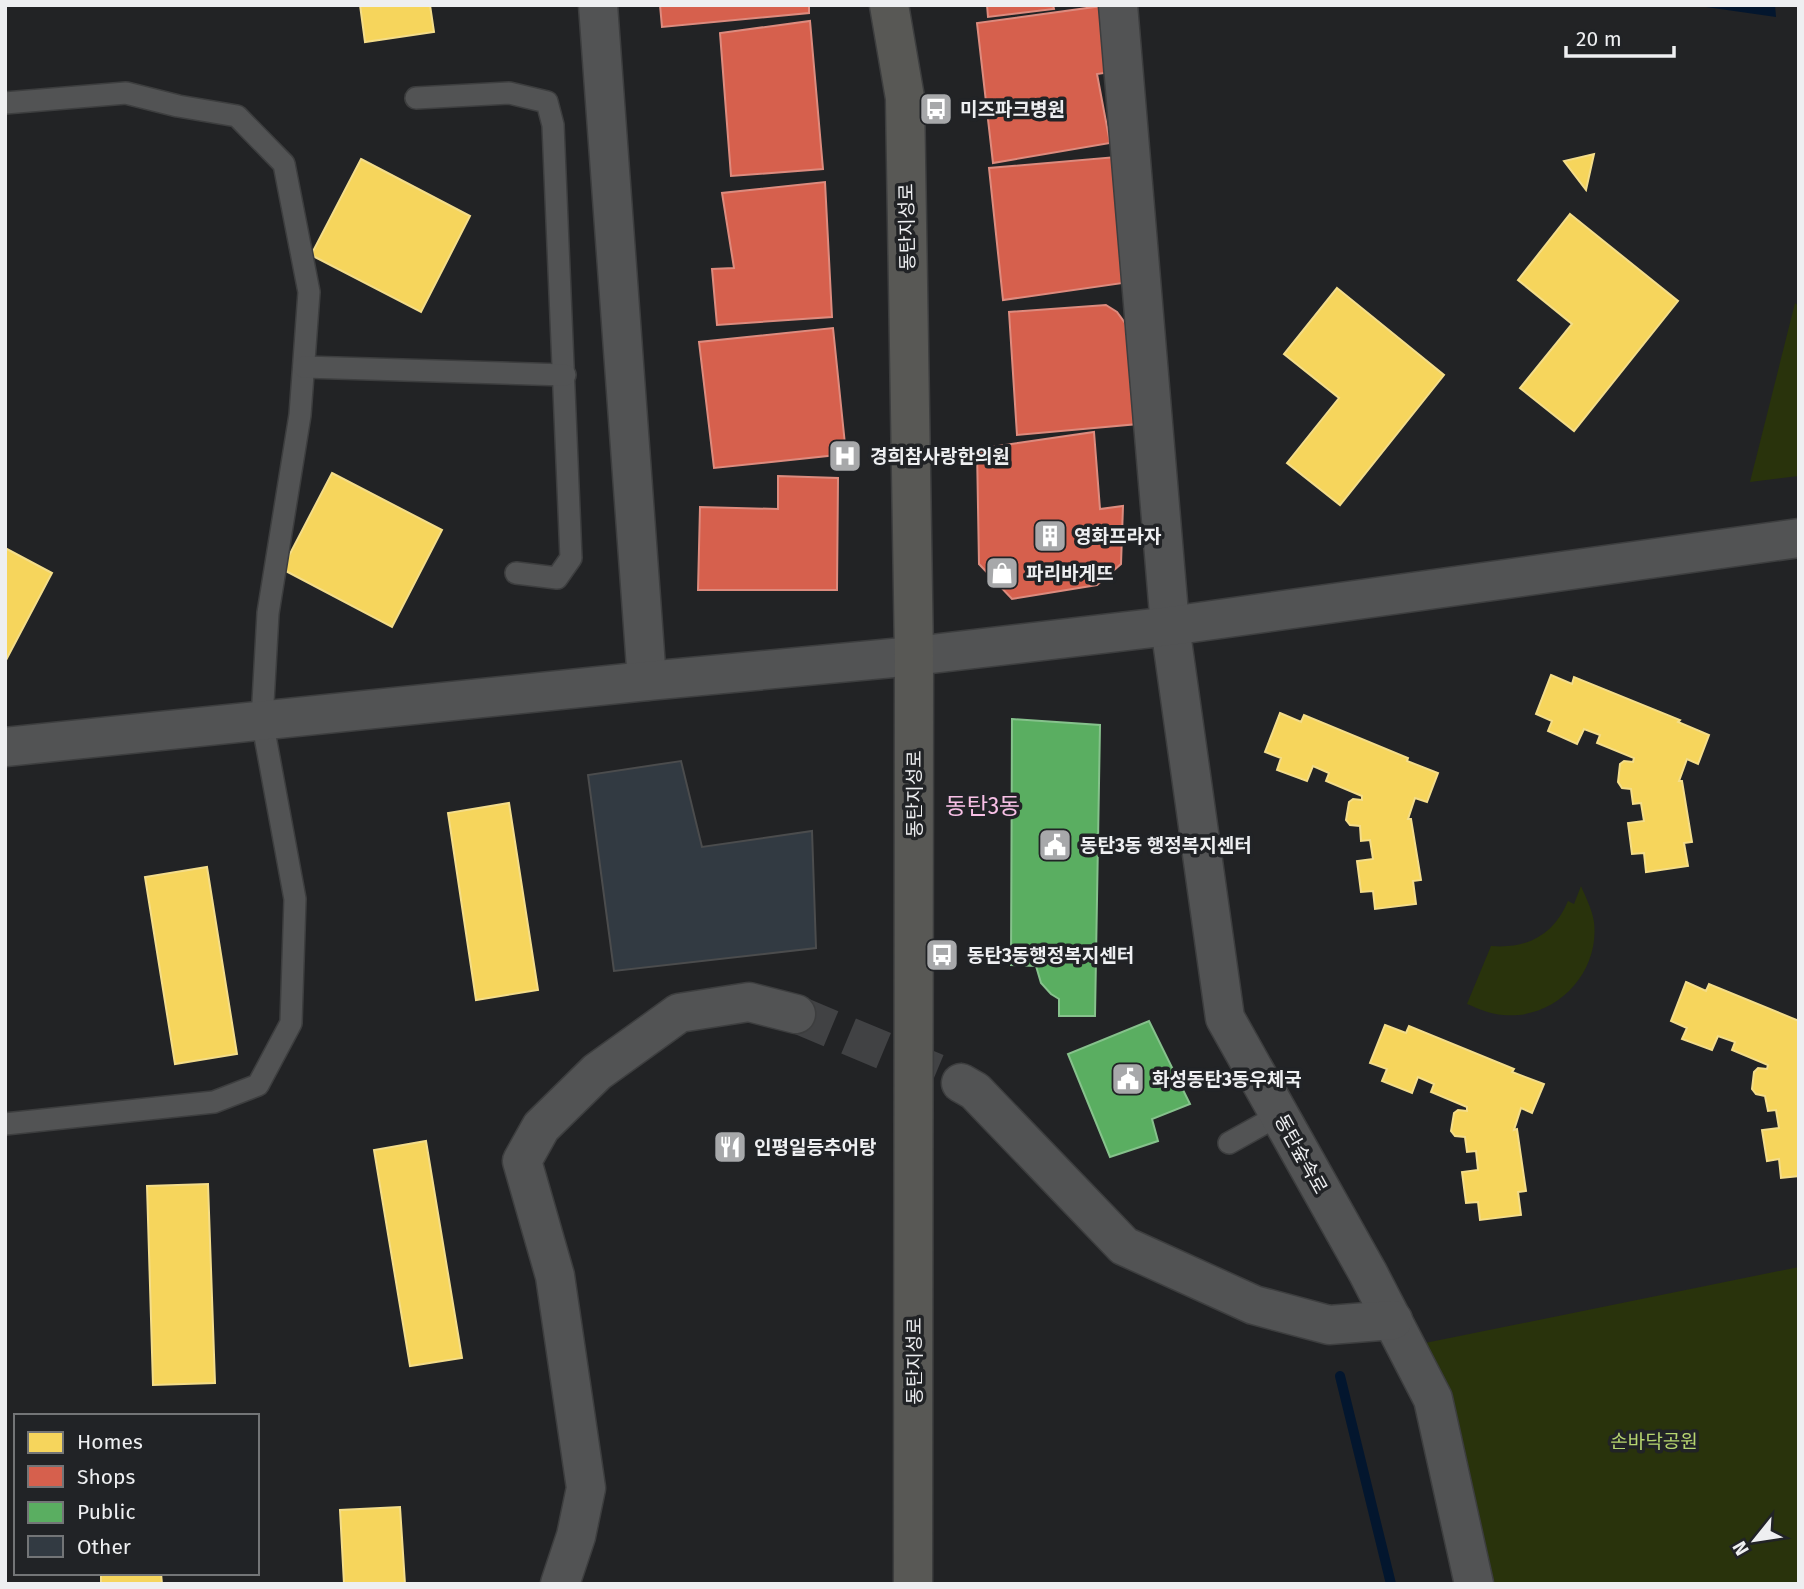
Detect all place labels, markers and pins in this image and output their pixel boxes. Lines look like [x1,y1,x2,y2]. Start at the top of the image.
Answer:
bus stop icon: 미즈파크병원 [917,90,955,128]
place label: 미즈파크병원 [960,98,1065,121]
hospital icon: 경희참사랑한의원 [826,437,864,475]
place label: 경희참사랑한의원 [870,445,1010,468]
building icon: 영화프라자 [1031,517,1069,555]
place label: 영화프라자 [1074,525,1162,548]
shop icon: 파리바게뜨 [983,554,1021,592]
place label: 파리바게뜨 [1026,562,1113,585]
public building icon: 동탄3동 행정복지센터 [1036,826,1074,864]
place label: 동탄3동 행정복지센터 [1080,834,1252,857]
bus stop icon: 동탄3동행정복지센터 [923,936,961,974]
place label: 동탄3동행정복지센터 [967,944,1134,967]
public building icon: 화성동탄3동우체국 [1109,1060,1147,1098]
place label: 화성동탄3동우체국 [1152,1068,1302,1091]
restaurant icon: 인평일등추어탕 [711,1128,749,1166]
place label: 인평일등추어탕 [754,1136,876,1159]

